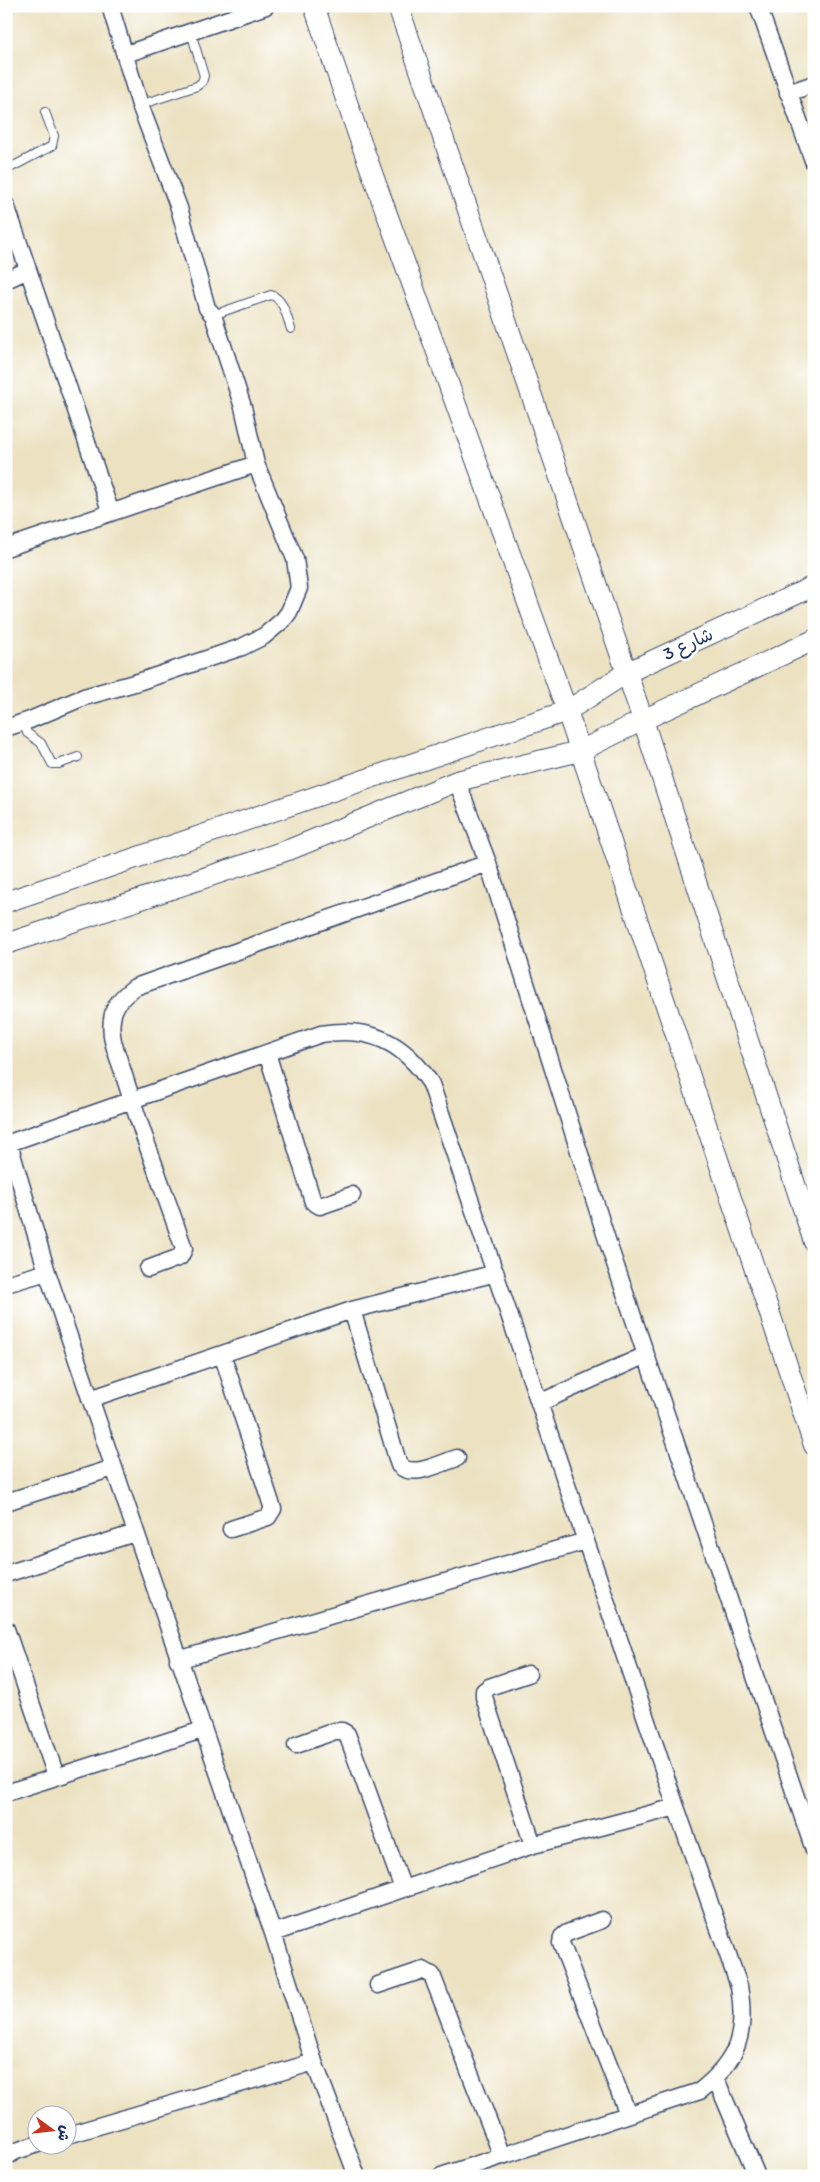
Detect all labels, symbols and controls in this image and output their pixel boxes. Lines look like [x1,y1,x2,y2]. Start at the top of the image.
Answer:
street label: شارع 3 [659,623,717,666]
north arrow [28,2104,78,2154]
text: ش [54,2124,74,2143]

